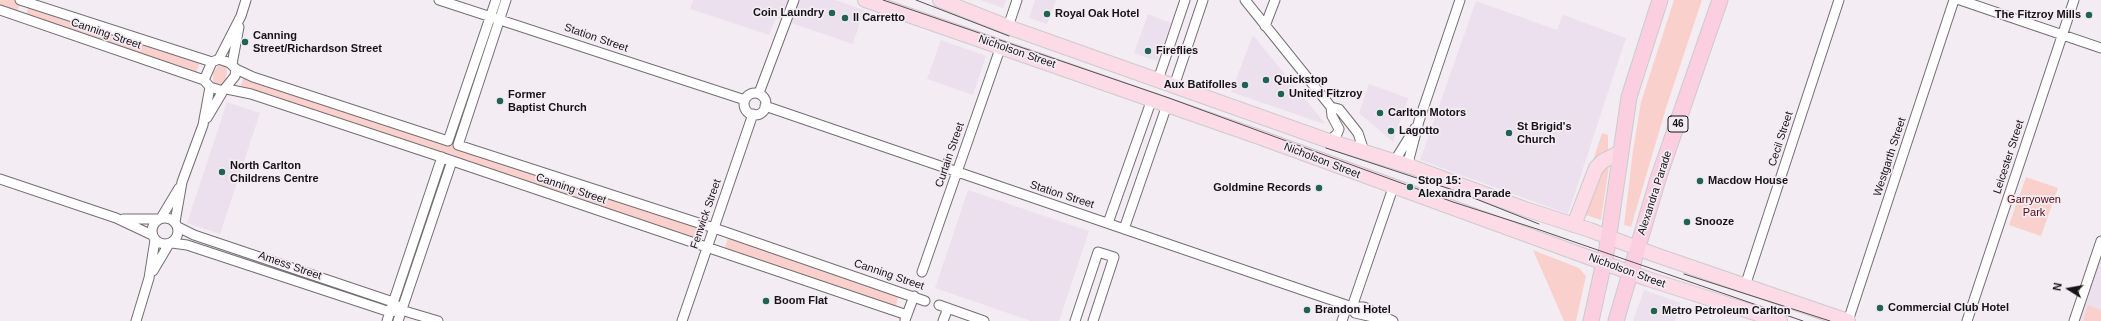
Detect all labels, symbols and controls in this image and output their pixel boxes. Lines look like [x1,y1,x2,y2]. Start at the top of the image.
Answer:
place label: Coin Laundry [753,6,824,20]
place label: Royal Oak Hotel [1055,7,1139,21]
marker: Coin Laundry [827,8,837,18]
place label: The Fitzroy Mills [1995,8,2081,22]
marker: Royal Oak Hotel [1042,9,1052,19]
marker: The Fitzroy Mills [2084,10,2094,20]
place label: Il Carretto [853,11,905,25]
marker: Il Carretto [840,13,850,23]
street label: Canning Street [69,16,143,52]
street label: Station Street [562,21,630,55]
place label: Canning Street/Richardson Street [253,29,382,55]
street label: Nicholson Street [977,33,1057,71]
marker: Canning Street/Richardson Street [240,37,250,47]
place label: Fireflies [1156,44,1198,58]
marker: Fireflies [1143,46,1153,56]
place label: Quickstop [1274,73,1328,87]
marker: Quickstop [1261,75,1271,85]
place label: Aux Batifolles [1164,78,1237,92]
marker: Aux Batifolles [1240,80,1250,90]
place label: United Fitzroy [1289,87,1362,101]
place label: Former Baptist Church [508,88,587,114]
marker: United Fitzroy [1276,89,1286,99]
marker: Former Baptist Church [495,96,505,106]
place label: Carlton Motors [1388,106,1466,120]
marker: Carlton Motors [1375,108,1385,118]
street label: Cecil Street [1766,110,1796,168]
road number: 46 [1668,116,1688,132]
street label: Westgarth Street [1871,116,1909,198]
street label: Leicester Street [1991,118,2027,196]
place label: St Brigid's Church [1517,120,1572,146]
street label: Curtain Street [933,121,967,189]
place label: Lagotto [1399,124,1439,138]
marker: Lagotto [1386,126,1396,136]
marker: St Brigid's Church [1504,128,1514,138]
street label: Nicholson Street [1282,140,1362,182]
street label: Alexandra Parade [1635,149,1675,237]
place label: North Carlton Childrens Centre [230,159,319,185]
marker: North Carlton Childrens Centre [217,167,227,177]
street label: Canning Street [534,171,608,207]
place label: Stop 15: Alexandra Parade [1418,174,1511,200]
place label: Macdow House [1708,174,1788,188]
marker: Macdow House [1695,176,1705,186]
street label: Fenwick Street [688,177,724,251]
street label: Station Street [1028,178,1096,212]
place label: Goldmine Records [1213,181,1311,195]
marker: Stop 15: Alexandra Parade [1405,182,1415,192]
marker: Goldmine Records [1314,183,1324,193]
park label: Garryowen Park [2007,193,2061,219]
place label: Snooze [1695,215,1734,229]
marker: Snooze [1682,217,1692,227]
street label: Amess Street [257,249,323,283]
street label: Nicholson Street [1587,251,1667,291]
street label: Canning Street [852,257,926,293]
north arrow [2049,269,2089,309]
text: N [2051,282,2064,292]
place label: Boom Flat [774,294,828,308]
marker: Boom Flat [761,296,771,306]
place label: Commercial Club Hotel [1888,301,2009,315]
place label: Brandon Hotel [1315,303,1391,317]
marker: Commercial Club Hotel [1875,303,1885,313]
place label: Metro Petroleum Carlton [1662,304,1790,318]
marker: Brandon Hotel [1302,305,1312,315]
marker: Metro Petroleum Carlton [1649,306,1659,316]

